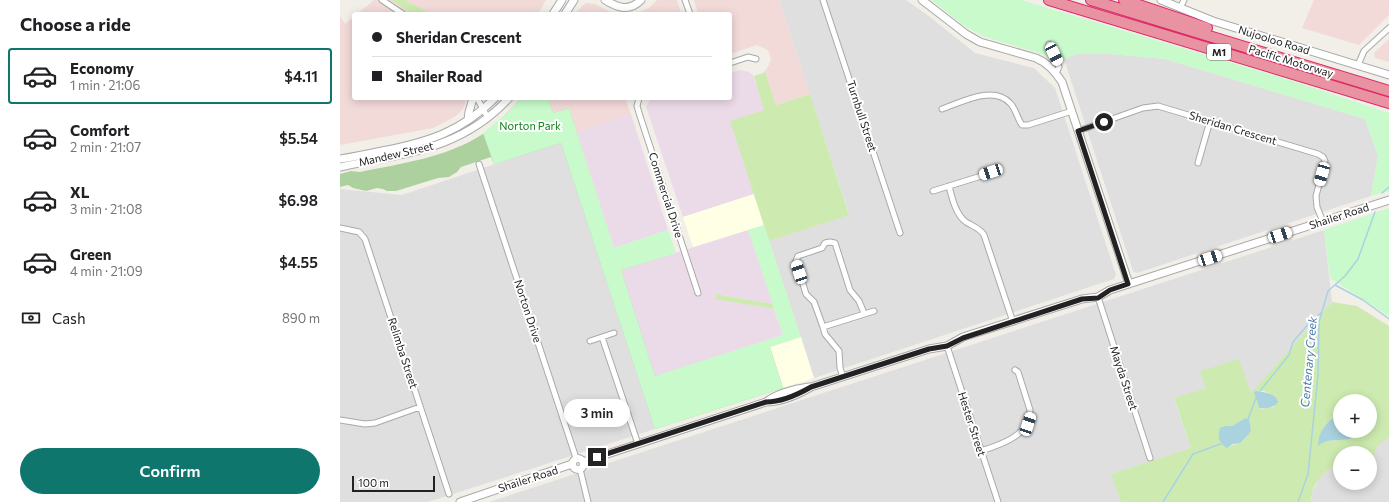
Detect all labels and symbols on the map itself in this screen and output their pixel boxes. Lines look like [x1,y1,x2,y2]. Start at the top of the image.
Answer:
street label: Nujooloo Road [1237,22,1311,57]
car [1043,41,1065,67]
street label: Pacific Motorway [1247,41,1335,80]
road number: M1 [1207,44,1231,60]
street label: Turnbull Street [845,78,880,154]
street label: Sheridan Crescent [1188,108,1279,147]
route start [1095,113,1113,131]
park label: Norton Park [499,119,561,132]
street label: Mandew Street [357,138,435,168]
street label: Commercial Drive [647,151,686,239]
car [1313,161,1331,187]
car [978,163,1004,181]
street label: Shailer Road [1307,200,1370,231]
car [1267,226,1293,244]
car [1197,249,1223,267]
car [790,259,808,285]
street label: Norton Drive [512,278,545,344]
water label: Centenary Creek [1297,315,1319,408]
street label: Relimba Street [386,316,421,390]
street label: Mayda Street [1108,344,1141,412]
street label: Hester Street [956,390,989,458]
callout: 3 min [564,399,630,427]
car [1019,411,1037,437]
route end [588,448,606,466]
street label: Shailer Road [496,463,559,494]
scale bar [352,474,435,493]

